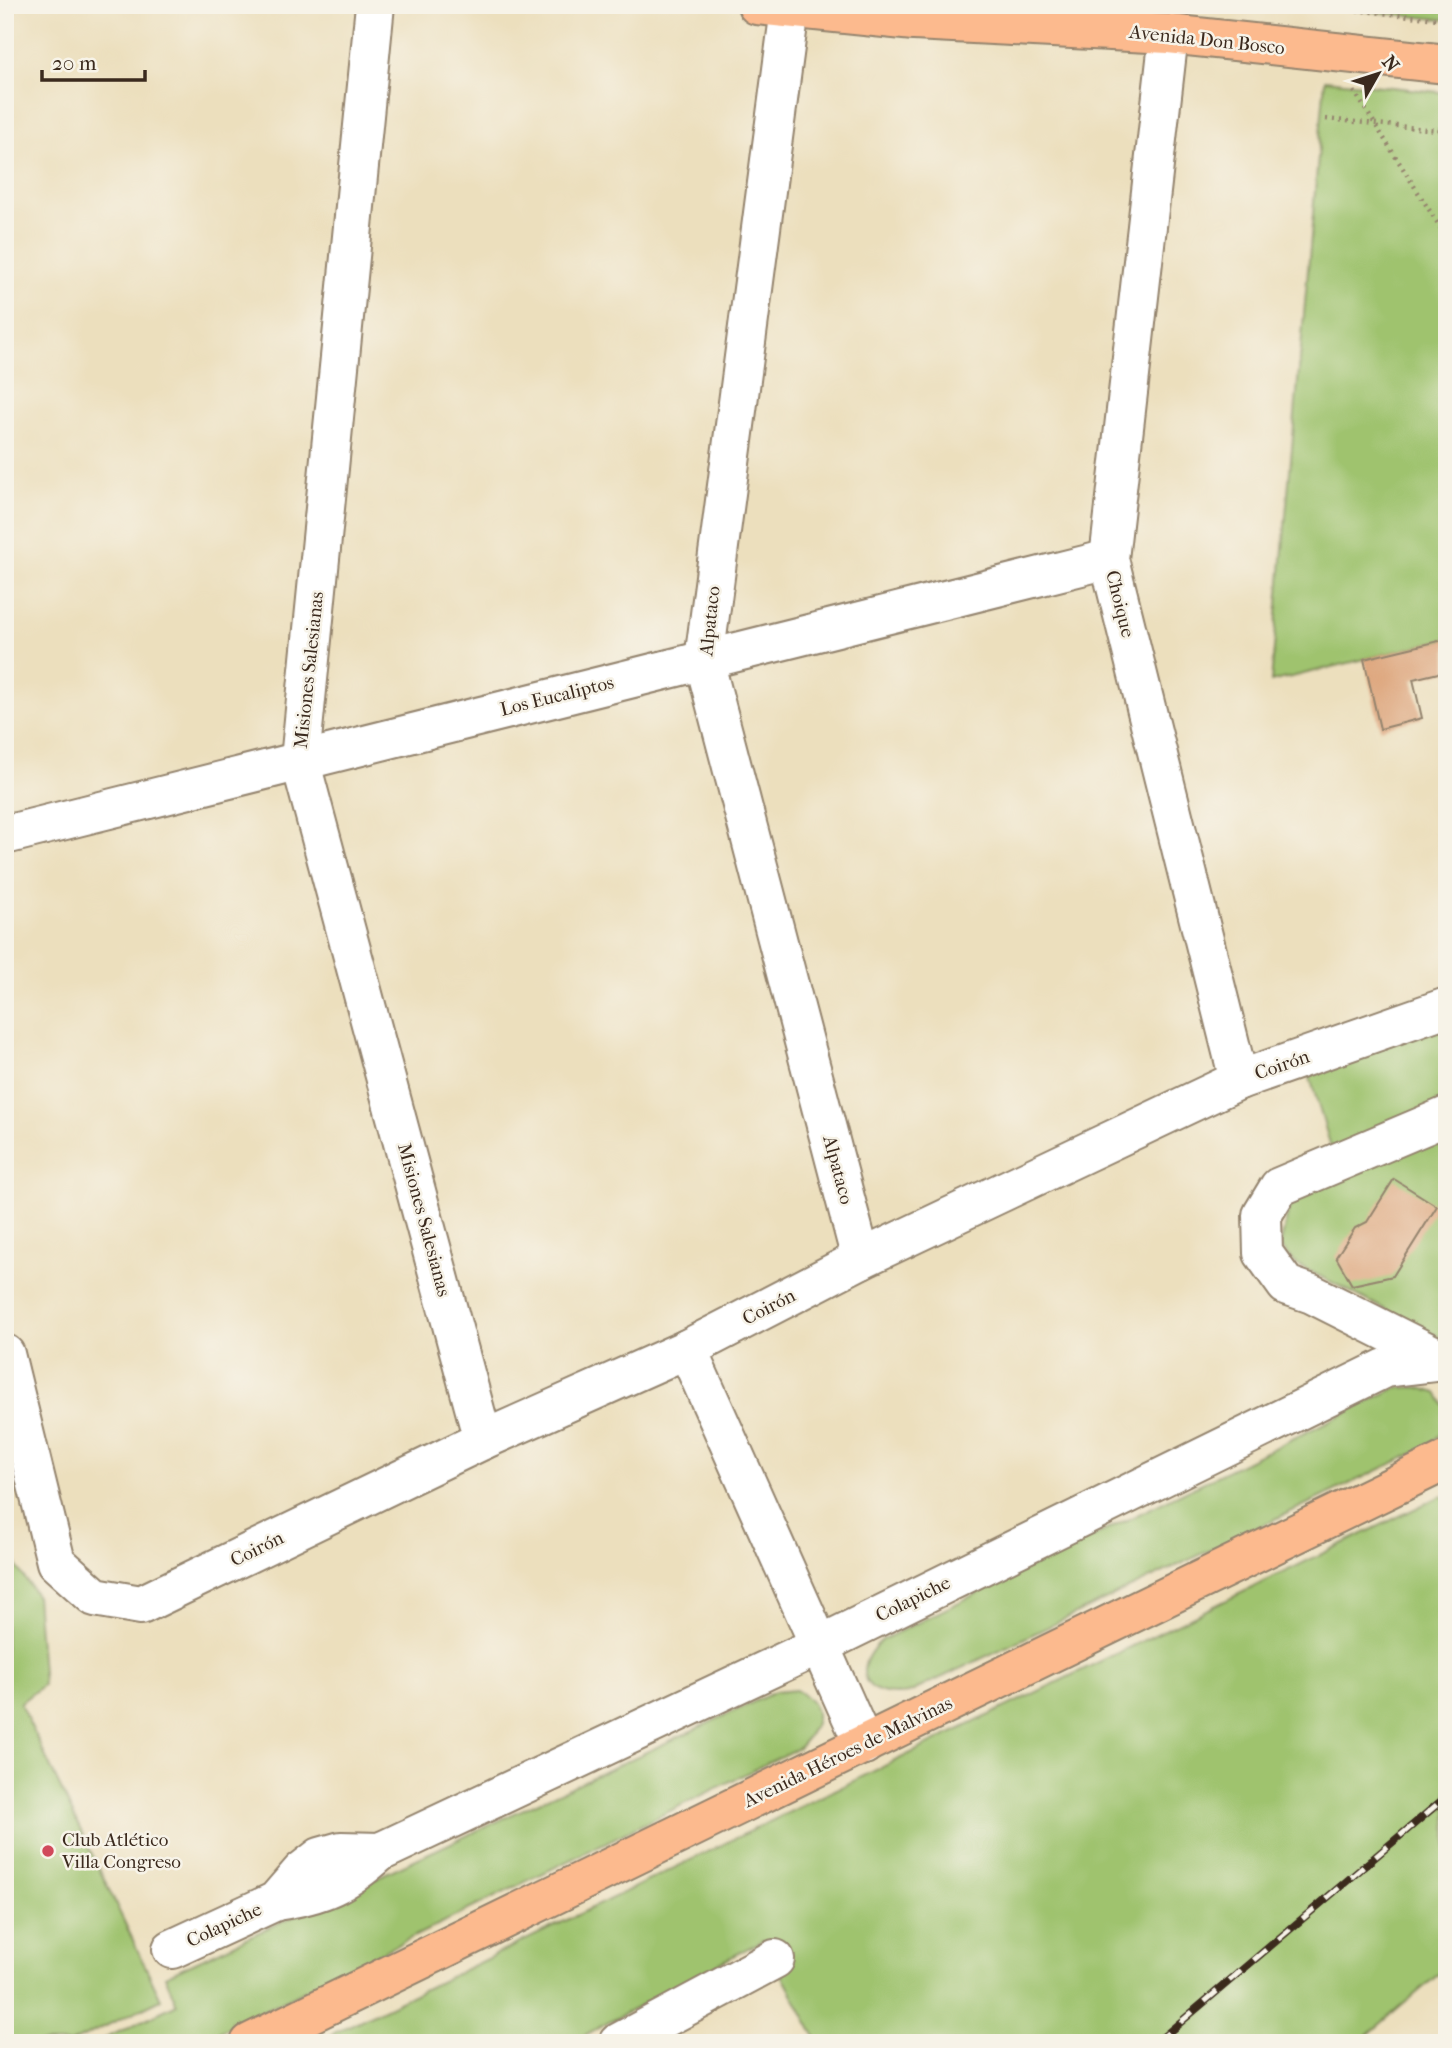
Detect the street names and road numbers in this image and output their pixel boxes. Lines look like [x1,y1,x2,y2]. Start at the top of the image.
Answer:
street label: Avenida Don Bosco [1127,21,1286,59]
street label: Choique [1101,568,1139,640]
street label: Alpataco [695,585,725,658]
street label: Misiones Salesianas [290,590,328,750]
street label: Los Eucaliptos [498,671,616,721]
street label: Coirón [1252,1045,1312,1085]
street label: Alpataco [818,1132,858,1207]
street label: Misiones Salesianas [393,1141,455,1299]
street label: Coirón [739,1284,799,1330]
street label: Coirón [227,1527,287,1571]
street label: Colapiche [872,1572,954,1626]
street label: Avenida Héroes de Malvinas [739,1692,956,1813]
street label: Colapiche [183,1898,265,1952]

